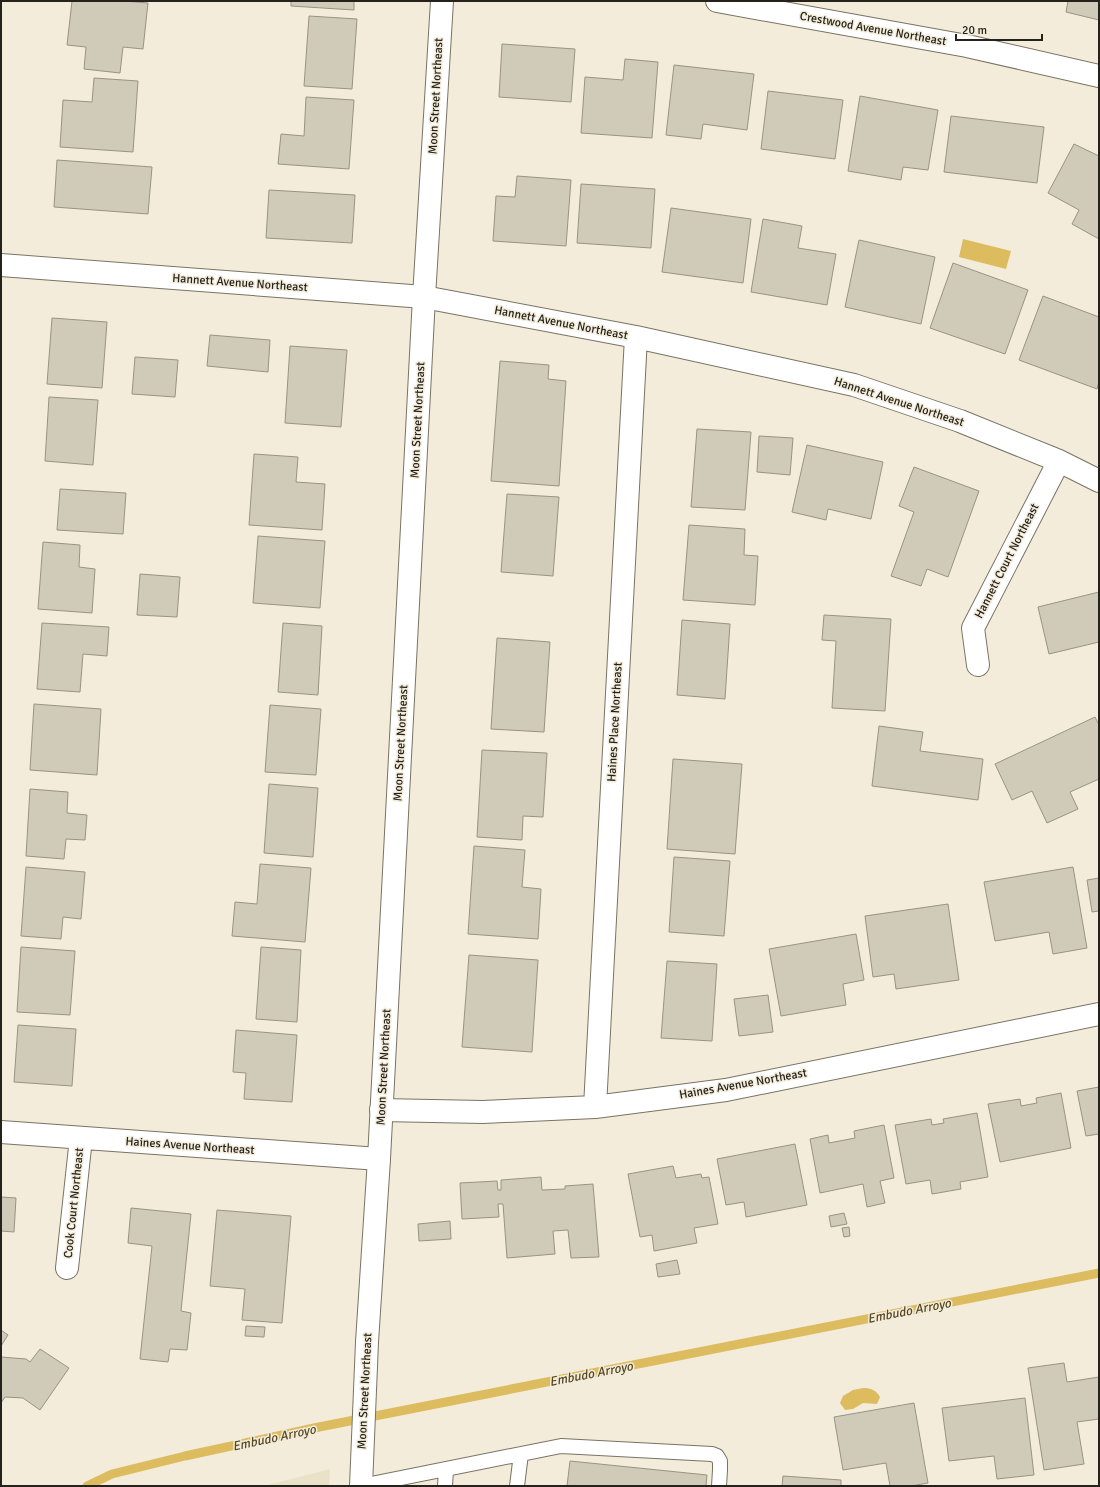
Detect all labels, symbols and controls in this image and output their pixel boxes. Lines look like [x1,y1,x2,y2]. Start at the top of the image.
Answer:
street label: Crestwood Avenue Northeast [799,9,947,49]
scale bar [956,16,1042,42]
text: 20 m [962,23,987,38]
street label: Moon Street Northeast [425,37,447,155]
street label: Hannett Avenue Northeast [172,271,308,295]
street label: Hannett Avenue Northeast [493,303,629,343]
street label: Moon Street Northeast [407,361,429,479]
street label: Hannett Avenue Northeast [832,374,966,430]
street label: Hannett Court Northeast [971,501,1043,621]
street label: Haines Place Northeast [604,662,626,782]
street label: Moon Street Northeast [390,684,412,802]
street label: Moon Street Northeast [373,1008,395,1126]
street label: Haines Avenue Northeast [678,1065,808,1103]
street label: Haines Avenue Northeast [125,1134,255,1158]
street label: Cook Court Northeast [61,1147,87,1259]
water label: Embudo Arroyo [866,1295,953,1327]
street label: Moon Street Northeast [354,1332,376,1450]
water label: Embudo Arroyo [548,1358,635,1390]
water label: Embudo Arroyo [231,1421,318,1455]

